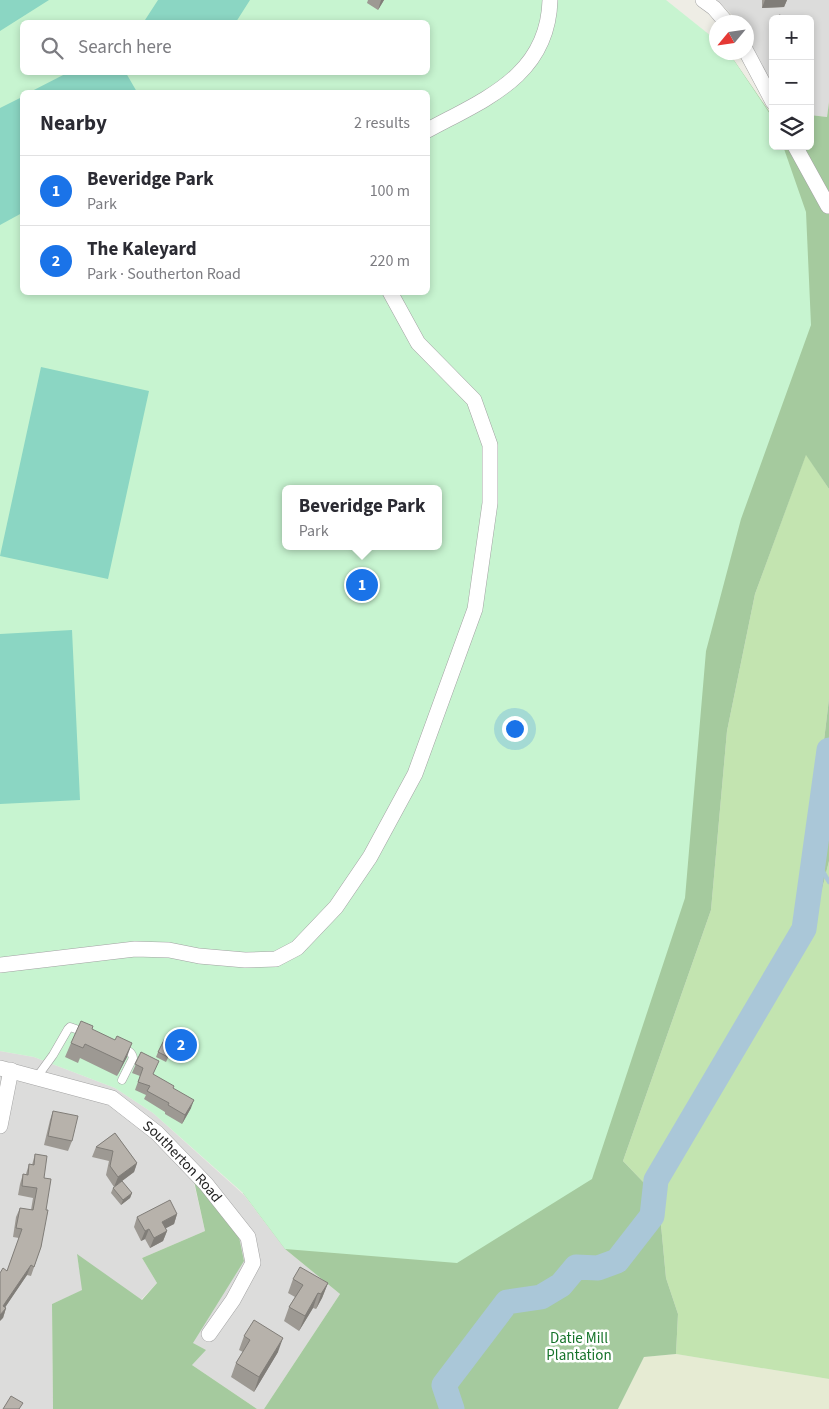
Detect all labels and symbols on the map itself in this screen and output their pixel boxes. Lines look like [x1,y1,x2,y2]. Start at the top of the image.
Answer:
north arrow [709,15,754,60]
pin: 1 [346,566,378,604]
your location [502,716,528,742]
pin: 2 [165,1026,197,1064]
street label: Southerton Road [138,1116,227,1207]
park label: Datie Mill Plantation [546,1328,612,1366]

